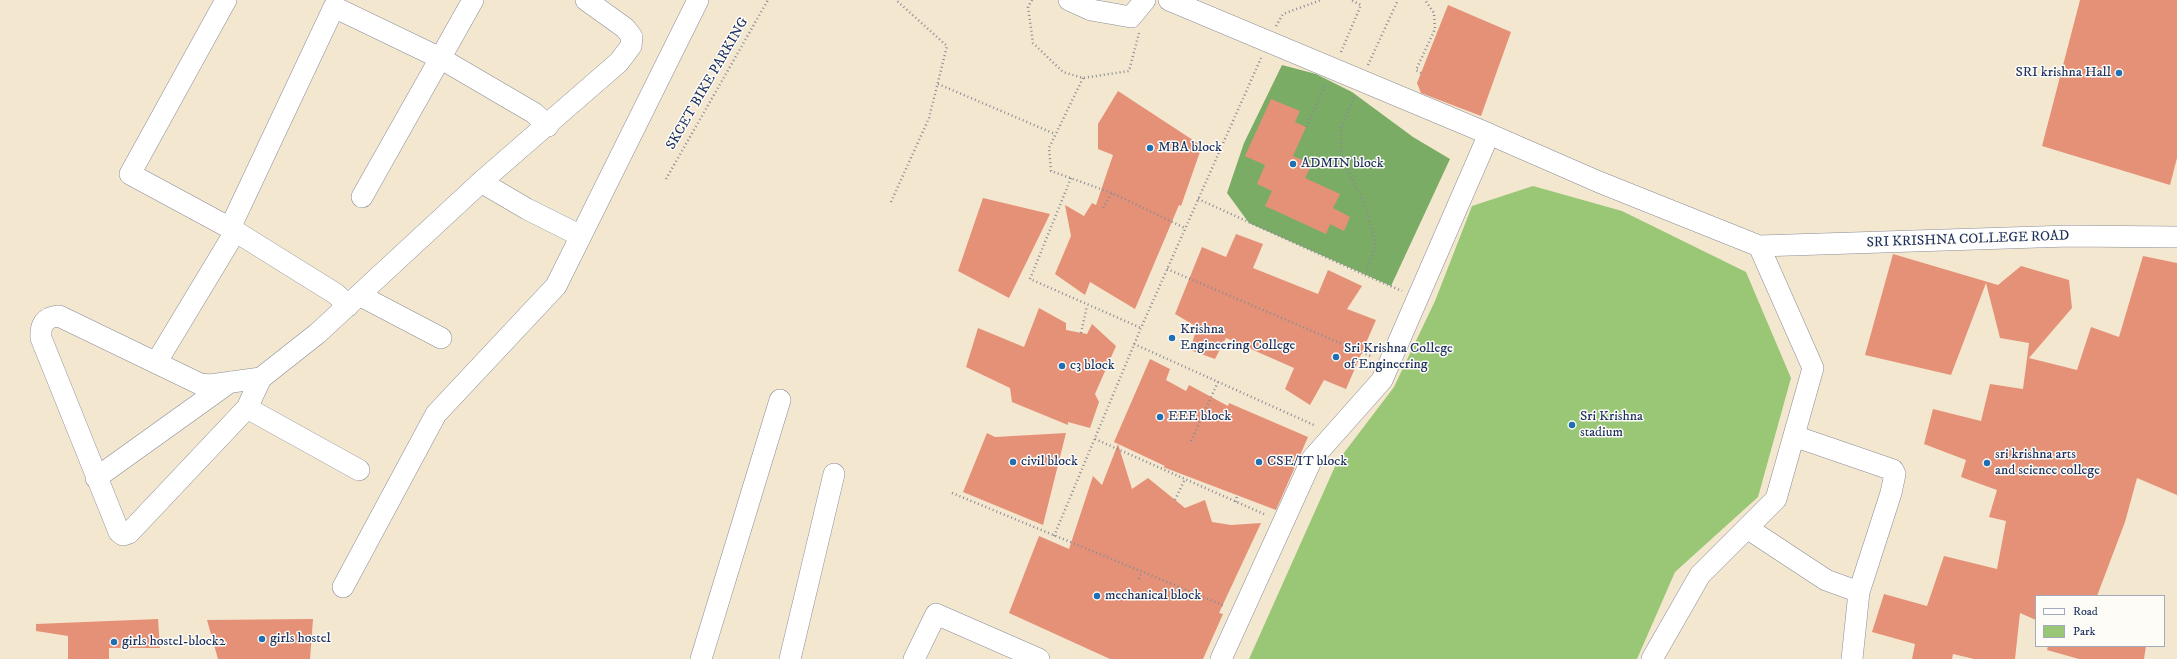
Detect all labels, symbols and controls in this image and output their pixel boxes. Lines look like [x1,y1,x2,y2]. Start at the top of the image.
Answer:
street label: SKCET BIKE PARKING [663,15,753,153]
place label: SRI krishna Hall [2015,65,2111,81]
marker: SRI krishna Hall [2114,68,2124,78]
place label: MBA block [1158,140,1222,156]
marker: MBA block [1145,143,1155,153]
place label: ADMIN block [1301,156,1384,172]
marker: ADMIN block [1288,159,1298,169]
street label: SRI KRISHNA COLLEGE ROAD [1866,228,2070,252]
place label: Krishna Engineering College [1180,322,1295,354]
marker: Krishna Engineering College [1167,333,1177,343]
place label: Sri Krishna College of Engineering [1344,341,1453,374]
marker: Sri Krishna College of Engineering [1331,352,1341,362]
place label: c3 block [1070,358,1115,374]
marker: c3 block [1057,361,1067,371]
place label: EEE block [1168,409,1231,425]
place label: Sri Krishna stadium [1580,409,1643,442]
marker: EEE block [1155,412,1165,422]
marker: Sri Krishna stadium [1567,420,1577,430]
place label: sri krishna arts and science college [1995,447,2100,480]
place label: civil block [1021,454,1078,470]
place label: CSE/IT block [1267,454,1347,470]
marker: civil block [1008,457,1018,467]
marker: CSE/IT block [1254,457,1264,467]
marker: sri krishna arts and science college [1982,458,1992,468]
place label: mechanical block [1105,588,1201,604]
marker: mechanical block [1092,591,1102,601]
legend [2035,595,2165,647]
text: Road [2073,604,2098,619]
text: Park [2073,624,2095,639]
place label: girls hostel [270,631,331,647]
place label: girls hostel-block2 [122,634,226,650]
marker: girls hostel [257,634,267,644]
marker: girls hostel-block2 [109,637,119,647]

